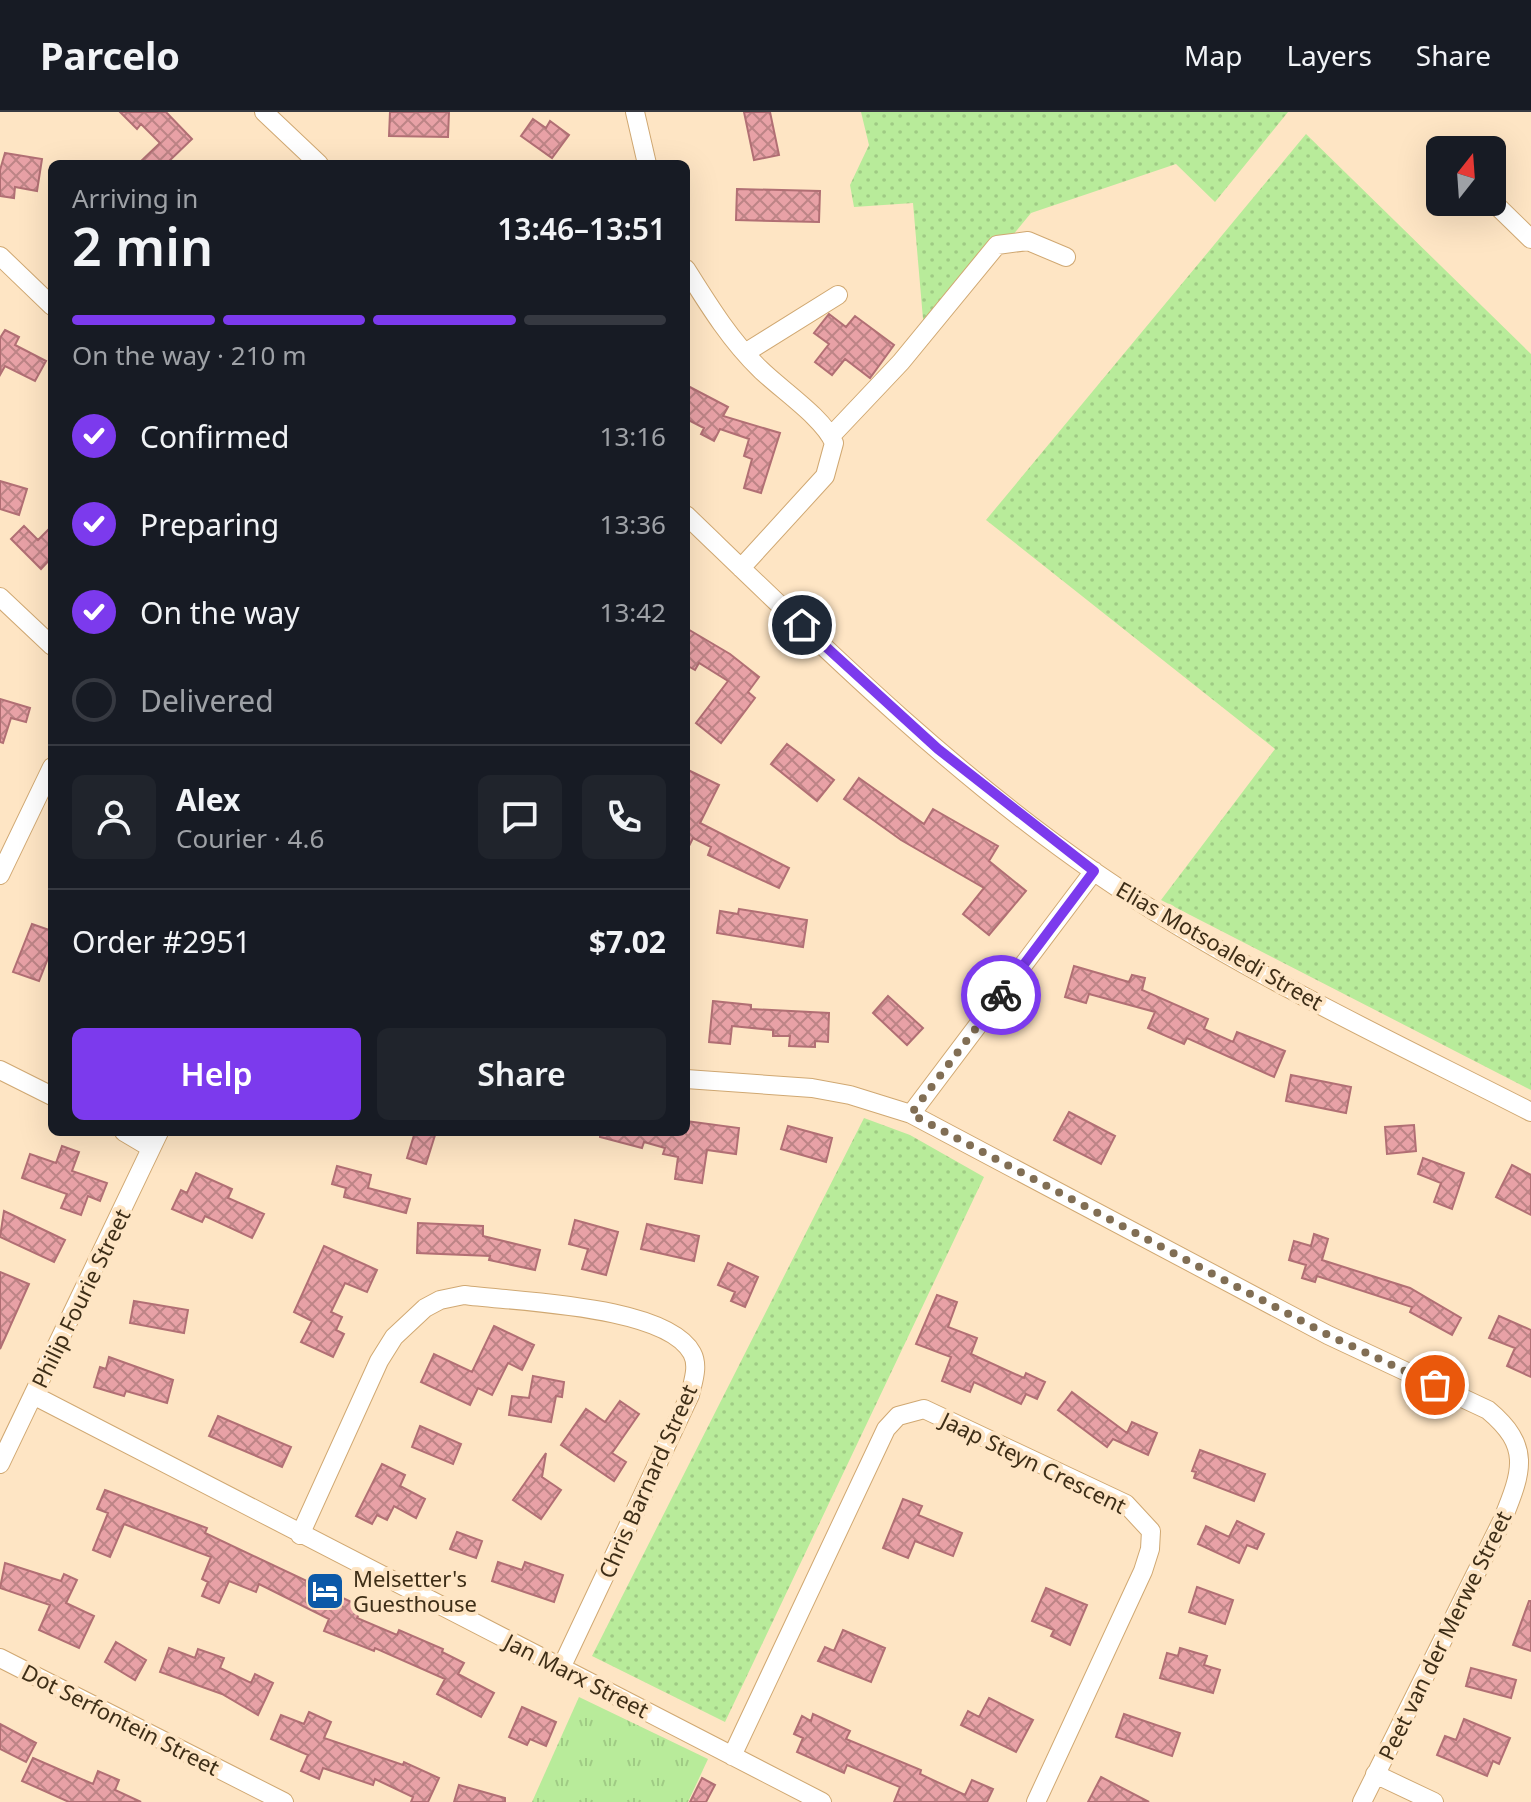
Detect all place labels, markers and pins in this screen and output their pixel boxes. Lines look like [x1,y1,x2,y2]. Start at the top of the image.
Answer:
pin [768,591,836,659]
pin [1401,1351,1469,1419]
place label: Melsetter's Guesthouse [353,1563,477,1618]
hotel icon: Melsetter's Guesthouse [304,1570,346,1612]

